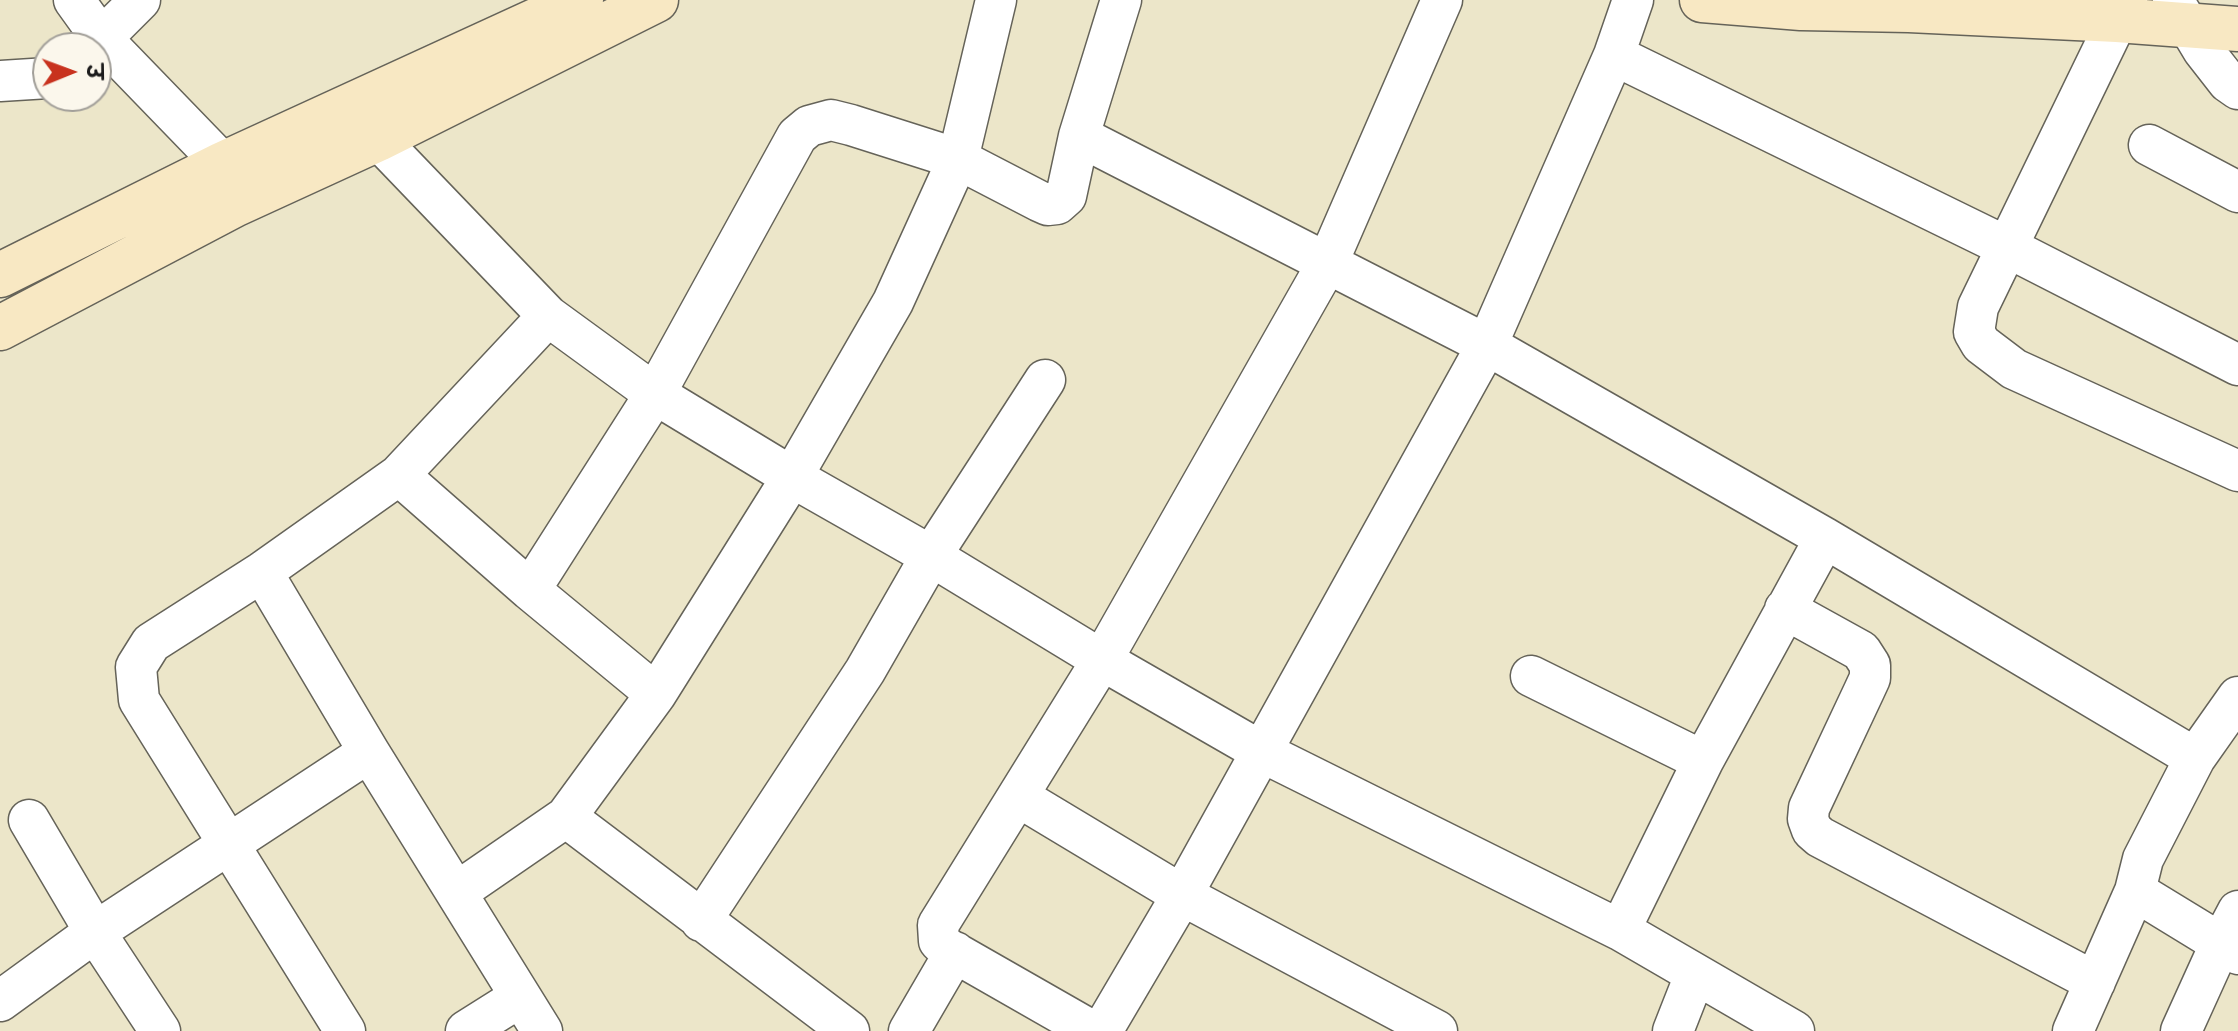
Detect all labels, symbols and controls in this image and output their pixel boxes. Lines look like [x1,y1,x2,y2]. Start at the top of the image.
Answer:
north arrow [32,32,112,112]
text: उ [75,64,114,79]

